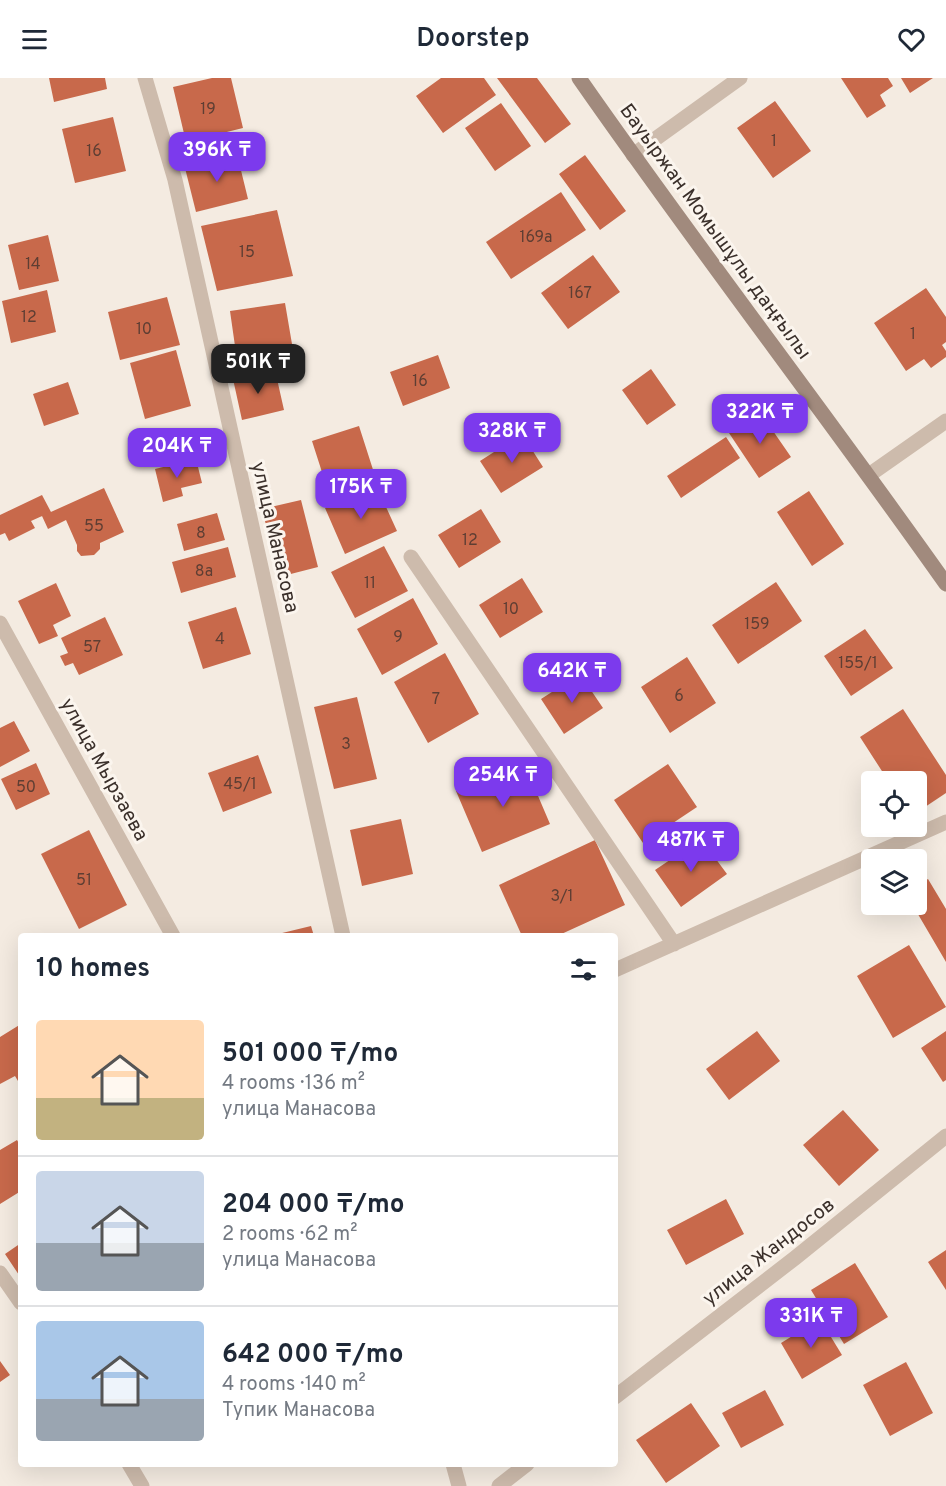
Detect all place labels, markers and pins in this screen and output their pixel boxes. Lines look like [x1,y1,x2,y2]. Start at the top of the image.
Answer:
pin: 396K ₸ [168,132,266,183]
pin: 501K ₸ [209,344,307,395]
pin: 322K ₸ [711,394,809,445]
pin: 328K ₸ [463,413,561,464]
pin: 204K ₸ [128,428,226,479]
pin: 175K ₸ [312,469,410,520]
pin: 642K ₸ [523,653,621,704]
pin: 254K ₸ [454,757,552,808]
pin: 487K ₸ [642,822,740,873]
pin: 331K ₸ [762,1298,860,1349]

